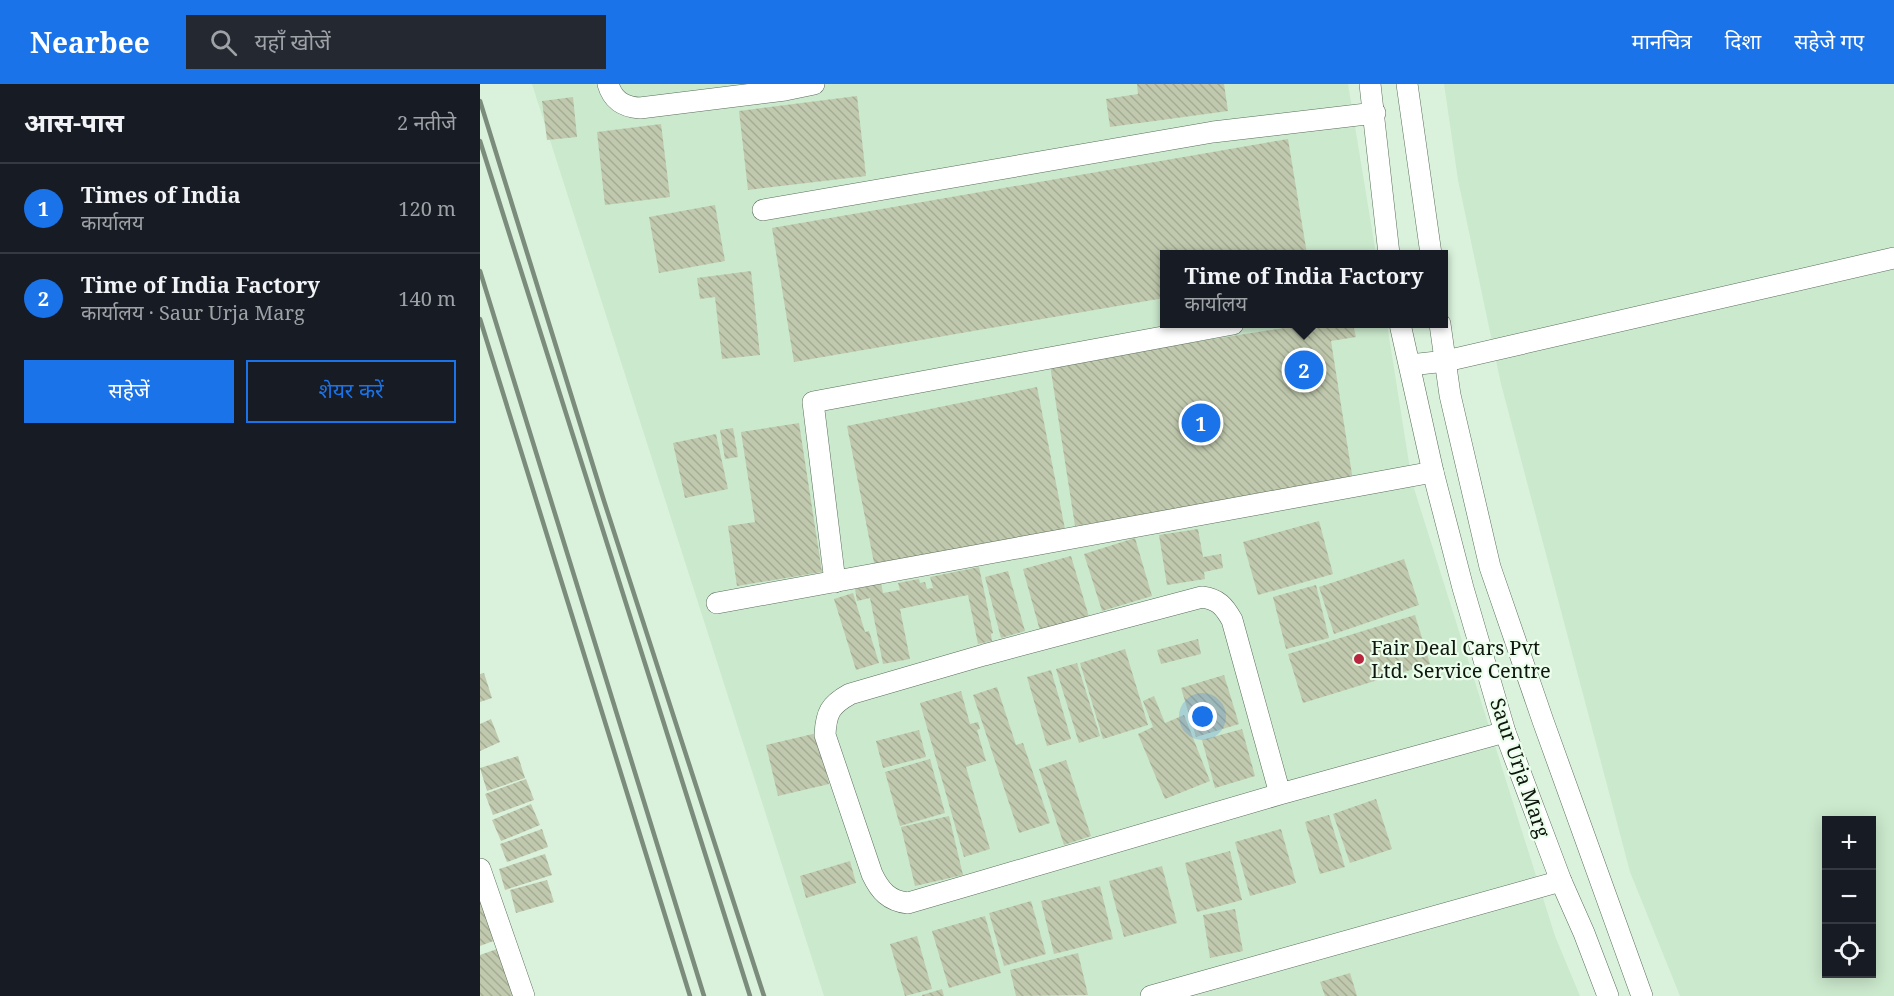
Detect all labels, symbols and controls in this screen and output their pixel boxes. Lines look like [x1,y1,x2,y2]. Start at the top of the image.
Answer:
search box [186,15,606,69]
text: Nearbee [30,23,150,61]
icon: search [207,26,240,59]
text: यहाँ खोजें [255,26,331,56]
text: मानचित्र [1632,27,1692,55]
text: दिशा [1725,27,1761,55]
text: सहेजे गए [1794,27,1864,55]
text: आस-पास [24,104,124,140]
text: 2 नतीजे [397,109,456,136]
text: Times of India [81,179,241,209]
text: 1 [38,195,49,222]
text: 120 m [398,195,456,222]
text: कार्यालय [81,209,143,236]
popup [1160,250,1448,328]
text: Time of India Factory [1185,260,1423,290]
text: Time of India Factory [81,269,320,299]
text: 2 [38,285,49,312]
text: 140 m [398,285,456,312]
text: कार्यालय [1185,290,1247,317]
text: कार्यालय · Saur Urja Marg [81,299,305,326]
pin: 2 [1284,348,1324,392]
button: सहेजें [24,360,234,423]
button: शेयर करें [246,360,456,423]
pin: 1 [1182,400,1220,446]
place label: Fair Deal Cars Pvt Ltd. Service Centre [1371,634,1551,684]
marker: Fair Deal Cars Pvt Ltd. Service Centre [1352,652,1366,666]
street label: Saur Urja Marg [1484,694,1557,841]
your location [1188,702,1217,731]
map controls [1822,816,1876,978]
button: + [1822,816,1876,870]
button: − [1822,870,1876,924]
button: locate [1822,924,1876,978]

